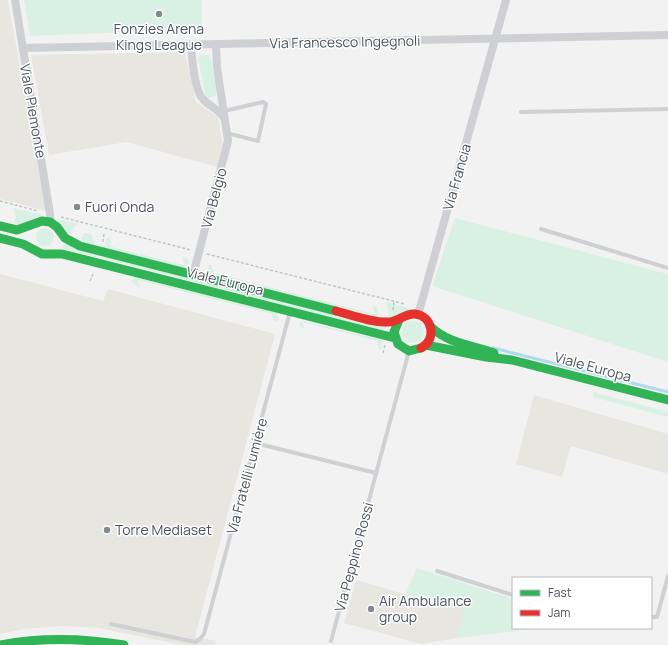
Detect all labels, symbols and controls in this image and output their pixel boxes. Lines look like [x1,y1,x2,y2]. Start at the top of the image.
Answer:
marker: Fonzies Arena Kings League [154,9,164,19]
place label: Fonzies Arena Kings League [114,19,204,54]
street label: Via Francesco Ingegnoli [269,31,421,52]
street label: Viale Piemonte [16,62,51,159]
street label: Via Francia [438,141,475,212]
street label: Via Belgio [196,166,231,230]
place label: Fuori Onda [85,197,154,216]
marker: Fuori Onda [72,202,82,212]
street label: Viale Europa [184,262,266,299]
street label: Viale Europa [553,347,634,386]
street label: Via Fratelli Lumière [222,416,271,536]
street label: Via Peppino Rossi [330,500,377,614]
place label: Torre Mediaset [115,520,212,539]
marker: Torre Mediaset [102,525,112,535]
legend [512,577,652,629]
text: Fast [548,584,572,601]
place label: Air Ambulance group [379,591,471,626]
marker: Air Ambulance group [366,604,376,614]
text: Jam [548,604,570,621]

